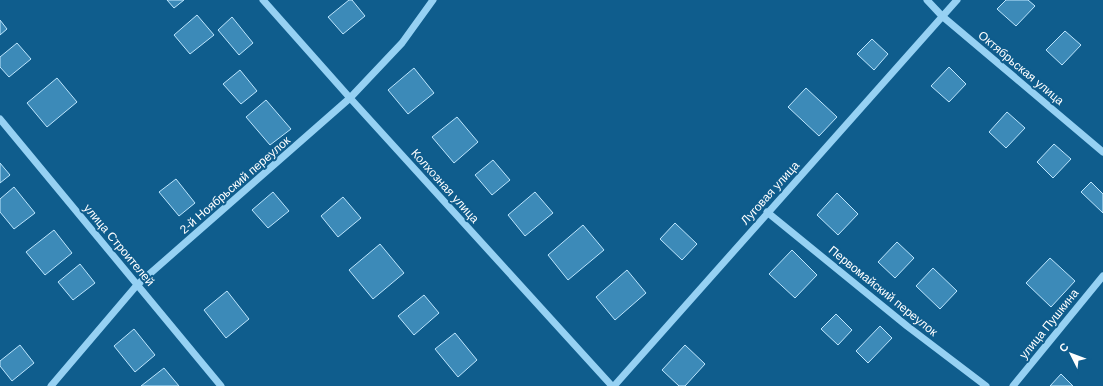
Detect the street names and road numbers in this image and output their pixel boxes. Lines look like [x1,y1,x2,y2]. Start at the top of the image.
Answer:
street label: Октябрьская улица [975,28,1067,108]
street label: 2-й Ноябрьский переулок [177,133,294,237]
street label: Колхозная улица [408,146,482,226]
street label: Луговая улица [738,158,802,228]
street label: улица Строителей [81,201,157,289]
street label: Первомайский переулок [826,243,941,340]
street label: улица Пушкина [1017,286,1082,362]

